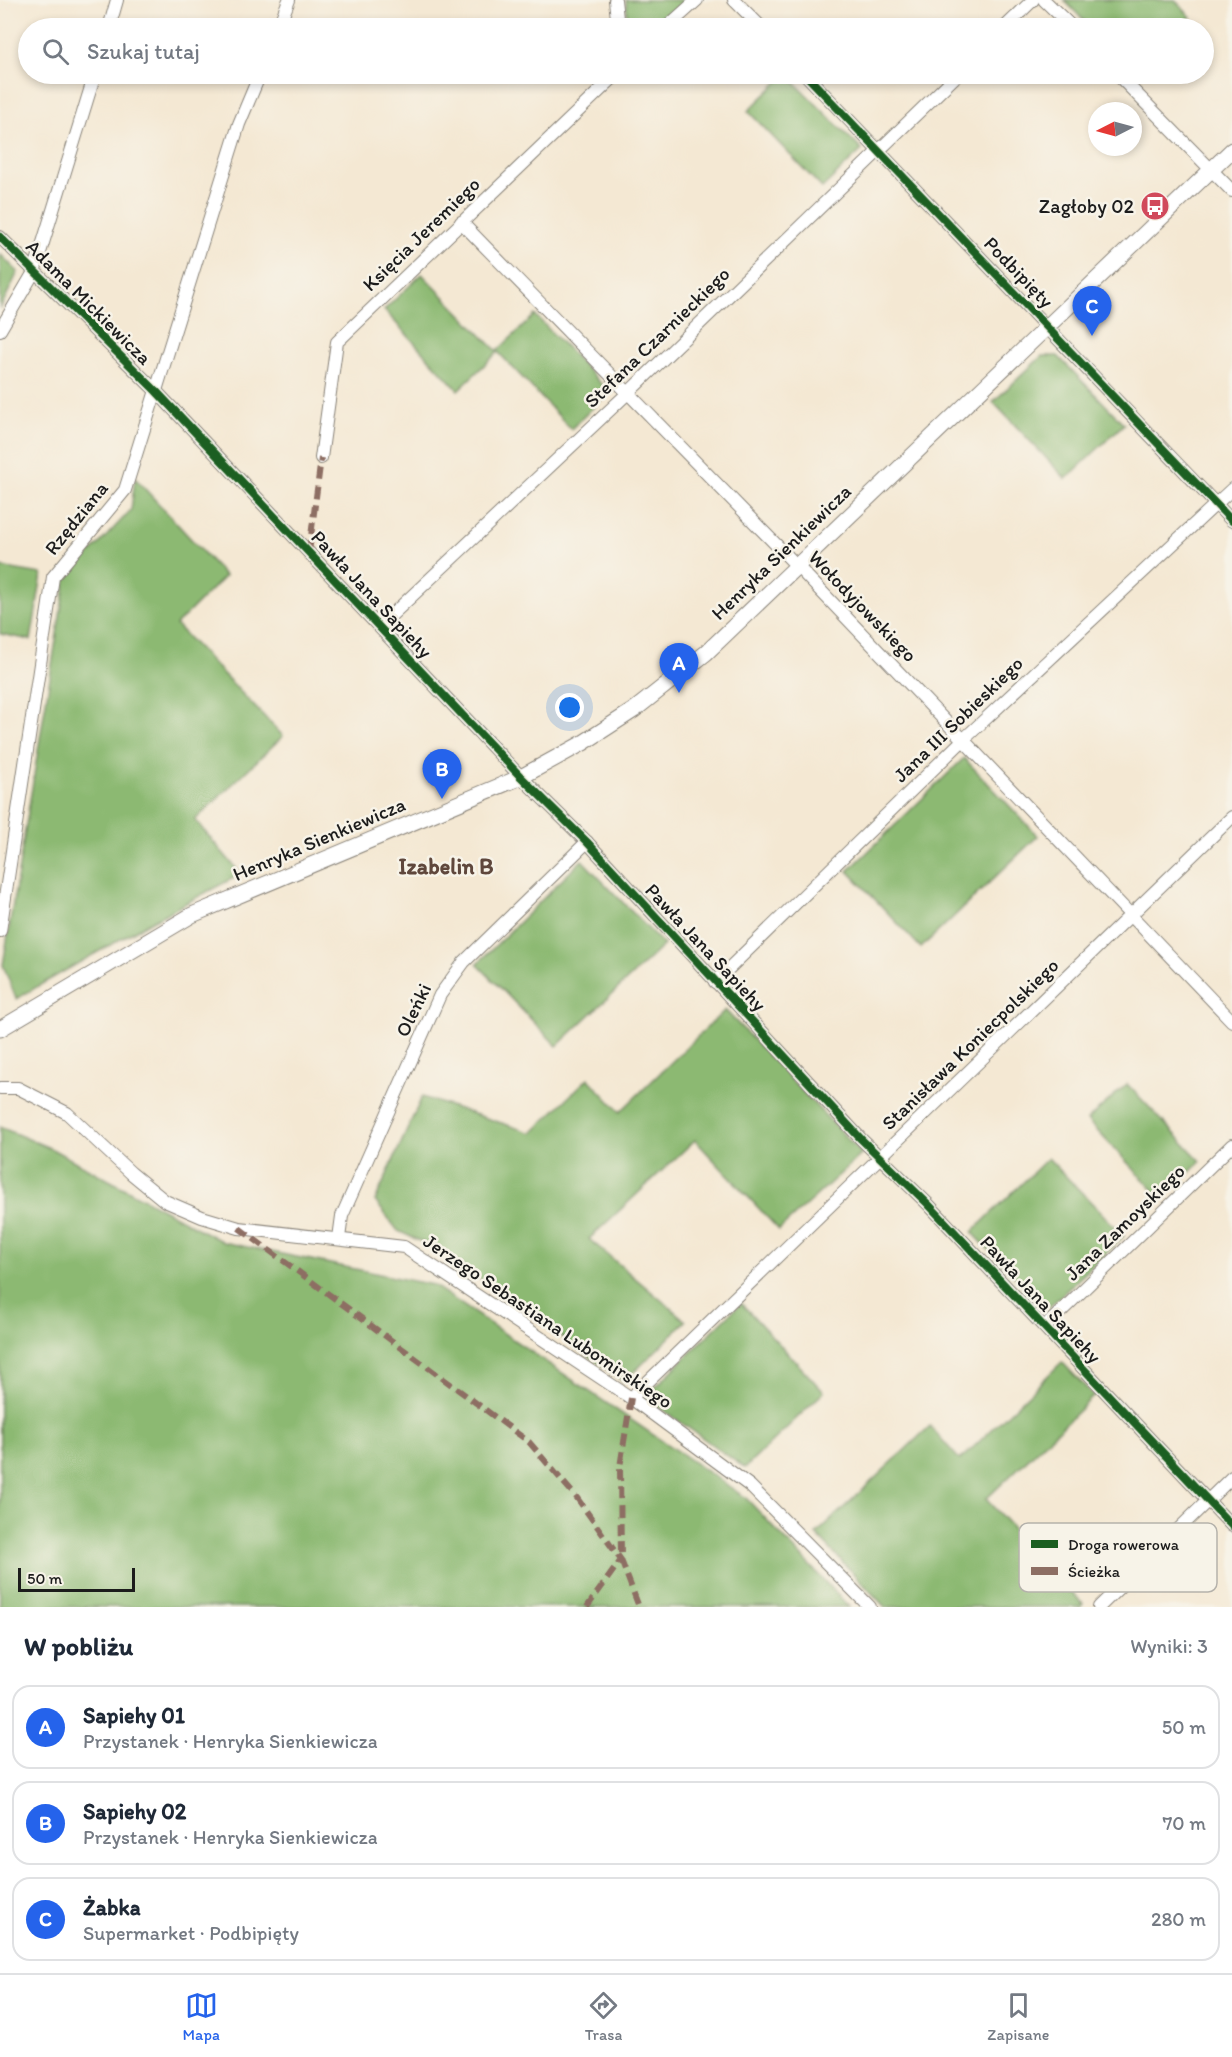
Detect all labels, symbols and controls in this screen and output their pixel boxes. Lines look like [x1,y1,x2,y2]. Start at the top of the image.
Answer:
search box [18,18,1214,84]
icon: search [39,35,72,68]
text: Szukaj tutaj [87,38,200,65]
north arrow [1088,102,1142,156]
street label: Księcia Jeremiego [357,172,485,296]
bus stop icon: Zagłoby 02 [1139,190,1171,222]
place label: Zagłoby 02 [1039,194,1134,218]
street label: Podbipięty [979,231,1059,313]
street label: Adama Mickiewicza [21,234,157,370]
street label: Stefana Czarnieckiego [579,261,735,413]
pin: C [1072,286,1112,336]
street label: Rzędziana [39,476,113,560]
street label: Henryka Sienkiewicza [706,479,856,625]
street label: Pawła Jana Sapiehy [306,525,438,664]
street label: Wołodyjowskiego [804,545,922,667]
pin: A [660,644,698,693]
street label: Jana III Sobieskiego [888,651,1028,787]
your location [555,693,584,722]
pin: B [422,750,462,799]
street label: Henryka Sienkiewicza [229,792,409,886]
district label: Izabelin B [398,853,494,880]
street label: Pawła Jana Sapiehy [640,878,772,1017]
street label: Stanisława Koniecpolskiego [877,953,1063,1135]
street label: Oleńki [390,979,436,1041]
street label: Jana Zamoyskiego [1060,1159,1190,1285]
street label: Jerzego Sebastiana Lubomirskiego [419,1228,677,1414]
street label: Pawła Jana Sapiehy [975,1230,1107,1369]
legend [1019,1523,1217,1592]
text: Droga rowerowa [1068,1535,1180,1554]
text: Ścieżka [1068,1562,1121,1581]
scale bar [18,1565,135,1592]
text: 50 m [27,1569,62,1588]
text: W pobliżu [24,1630,133,1662]
text: Wyniki: 3 [1130,1634,1208,1658]
text: Sapiehy 01 [83,1702,185,1729]
text: A [39,1715,52,1739]
text: 50 m [1162,1715,1206,1739]
text: Przystanek · Henryka Sienkiewicza [83,1729,378,1753]
text: Sapiehy 02 [83,1798,186,1825]
text: B [39,1811,52,1835]
text: 70 m [1162,1811,1206,1835]
text: Przystanek · Henryka Sienkiewicza [83,1825,378,1849]
text: Żabka [83,1894,140,1921]
text: C [39,1907,52,1931]
text: 280 m [1151,1907,1206,1931]
text: Supermarket · Podbipięty [83,1921,299,1945]
tab: Mapa [183,1989,220,2044]
tab: Trasa [585,1989,622,2044]
tab: Zapisane [987,1989,1049,2044]

